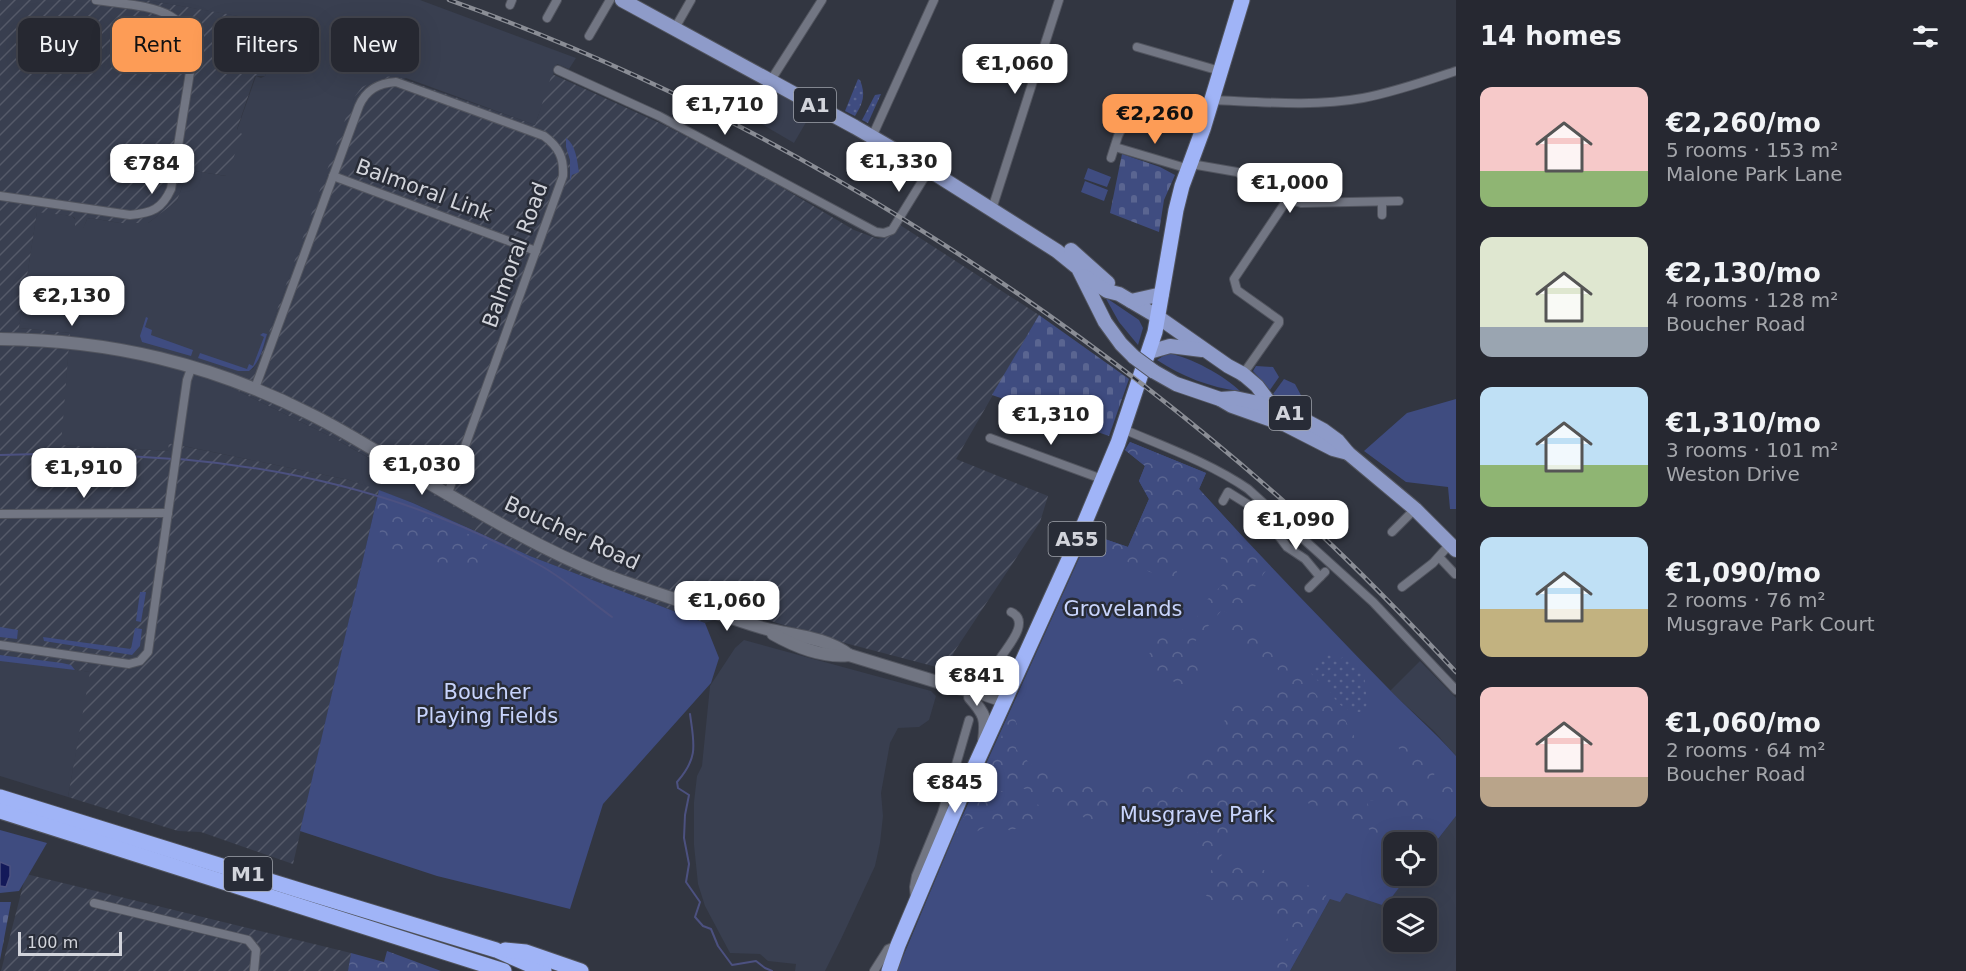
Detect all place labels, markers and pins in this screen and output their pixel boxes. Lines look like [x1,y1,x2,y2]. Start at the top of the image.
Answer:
pin: €1,060 [966,44,1064,95]
pin: €1,710 [676,85,774,136]
pin: €2,260 [1106,94,1204,145]
pin: €1,330 [850,142,948,193]
pin: €784 [116,144,188,195]
pin: €1,000 [1241,163,1339,214]
pin: €2,130 [23,276,121,327]
pin: €1,310 [1002,395,1100,446]
pin: €1,030 [373,445,471,496]
pin: €1,910 [35,448,133,499]
pin: €1,090 [1247,500,1345,551]
pin: €1,060 [678,581,776,632]
pin: €841 [941,656,1013,707]
pin: €845 [919,763,991,814]

